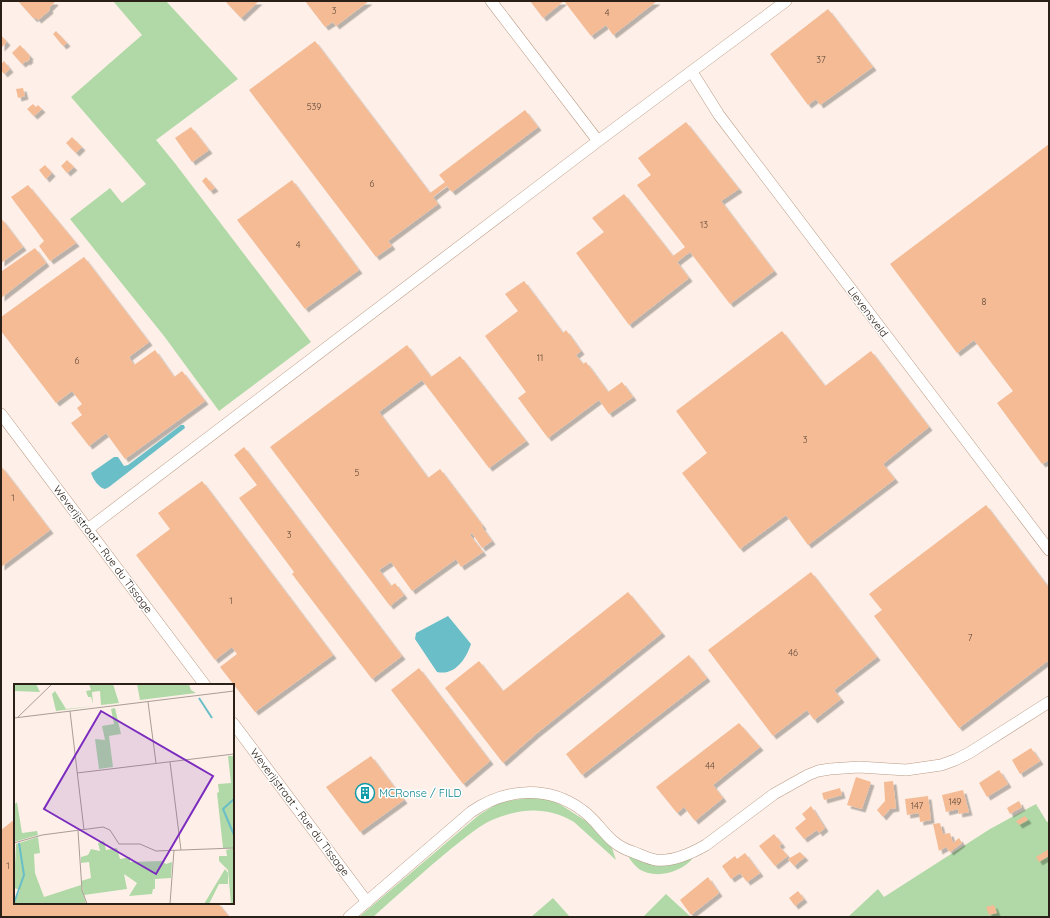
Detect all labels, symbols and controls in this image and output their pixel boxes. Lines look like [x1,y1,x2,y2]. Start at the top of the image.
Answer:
house number: 3 [332,5,337,16]
house number: 4 [605,7,610,18]
house number: 37 [816,54,826,65]
house number: 539 [307,101,321,112]
house number: 6 [370,178,375,189]
house number: 13 [700,219,708,230]
house number: 4 [296,239,301,250]
street label: Lievensveld [845,284,891,340]
house number: 8 [982,296,987,307]
house number: 11 [537,352,543,363]
house number: 6 [75,355,80,366]
house number: 3 [803,434,808,445]
house number: 5 [355,467,360,478]
street label: Weverijstraat - Rue du Tissage [50,482,156,616]
house number: 1 [11,492,15,503]
house number: 3 [287,529,292,540]
house number: 1 [229,595,233,606]
house number: 7 [968,632,973,643]
house number: 46 [788,647,798,658]
inset map [14,684,234,904]
street label: Weverijstraat - Rue du Tissage [247,745,353,879]
house number: 44 [705,760,715,771]
building icon: MCRonse / FILD [354,782,376,804]
place label: MCRonse / FILD [379,786,462,800]
house number: 149 [949,796,961,807]
house number: 147 [911,800,924,811]
house number: 1 [6,860,10,871]

